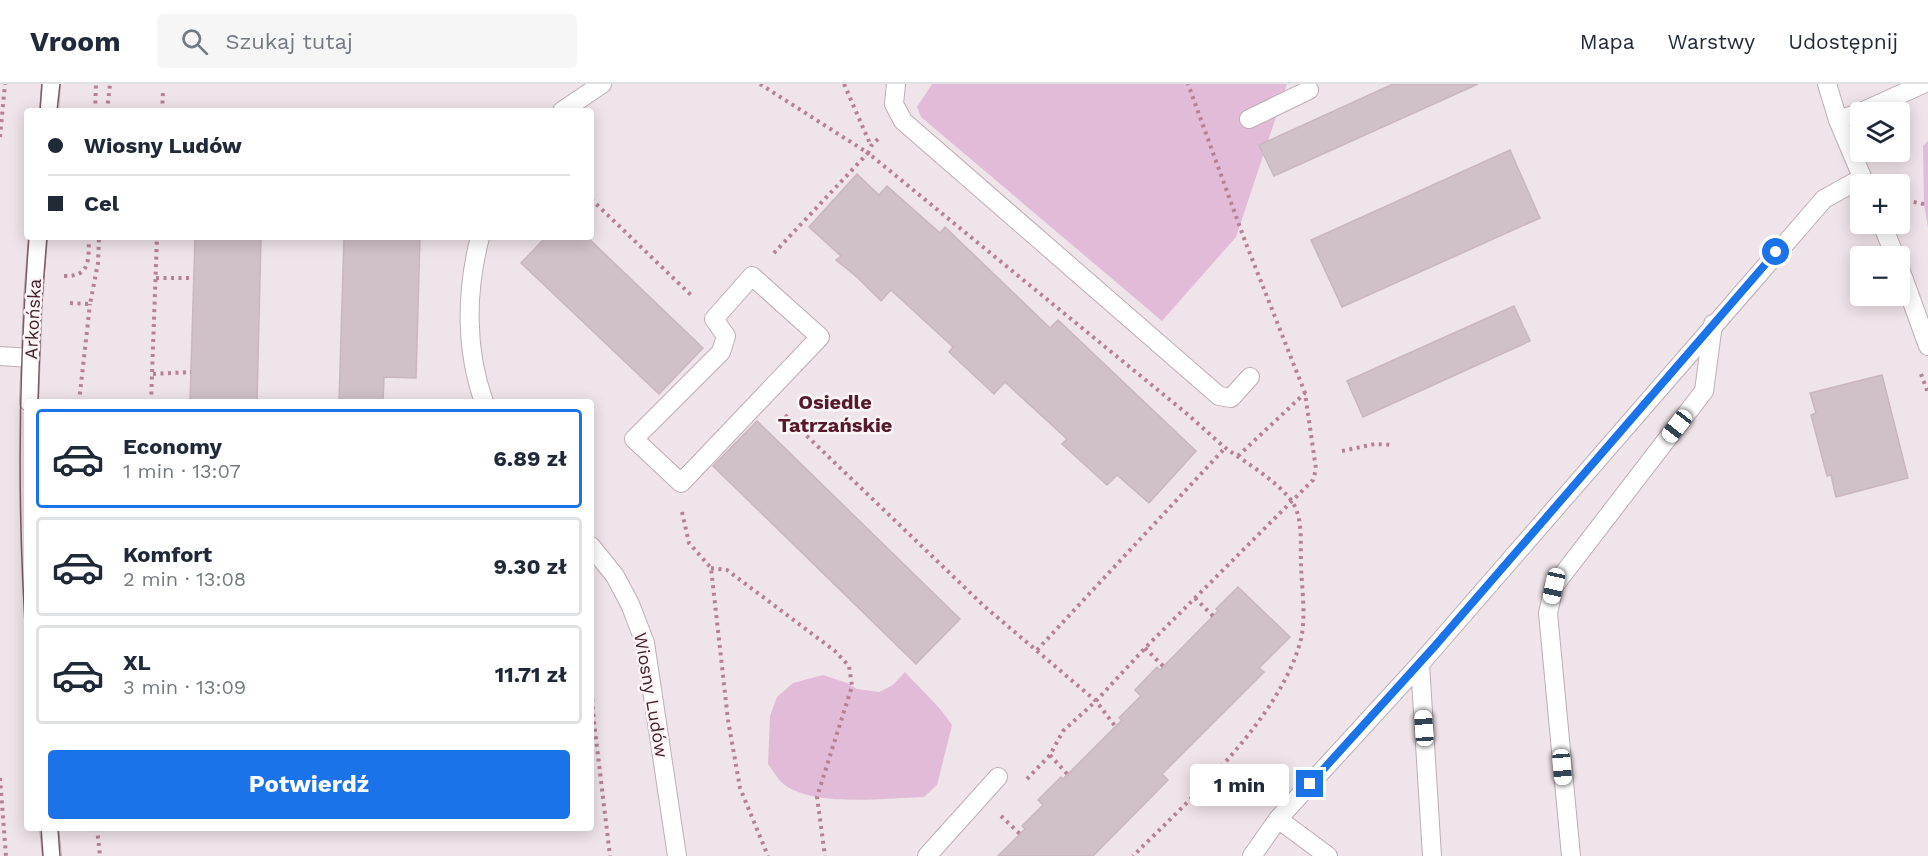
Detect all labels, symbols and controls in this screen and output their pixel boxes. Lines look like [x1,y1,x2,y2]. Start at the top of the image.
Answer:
search box [157,14,577,68]
text: Vroom [30,25,121,58]
icon: search [178,25,211,58]
text: Szukaj tutaj [226,29,353,54]
text: Mapa [1580,29,1635,54]
text: Warstwy [1668,29,1755,54]
text: Udostępnij [1788,29,1898,54]
map controls [1850,102,1910,306]
button: layers [1850,102,1910,162]
text: Wiosny Ludów [84,133,242,158]
button: + [1850,174,1910,234]
text: Cel [84,191,119,216]
route start [1762,238,1789,265]
button: − [1850,246,1910,306]
street label: Arkońska [20,278,45,360]
district label: Osiedle Tatrzańskie [778,390,892,437]
car [1659,406,1695,446]
icon: car [51,432,105,486]
text: Economy [123,434,222,459]
text: 6.89 zł [493,446,567,471]
text: 1 min · 13:07 [123,459,241,483]
icon: car [51,540,105,594]
text: Komfort [123,542,212,567]
text: 9.30 zł [494,554,567,579]
car [1541,566,1567,606]
text: 2 min · 13:08 [123,567,246,591]
street label: Wiosny Ludów [630,631,673,759]
icon: car [51,648,105,702]
text: XL [123,650,151,675]
text: 11.71 zł [495,662,567,687]
text: 3 min · 13:09 [123,675,246,699]
car [1414,709,1434,747]
car [1551,748,1573,786]
button: Potwierdź [48,750,570,819]
callout: 1 min [1190,763,1289,805]
route end [1296,770,1323,797]
text: 1 min [1214,773,1265,797]

